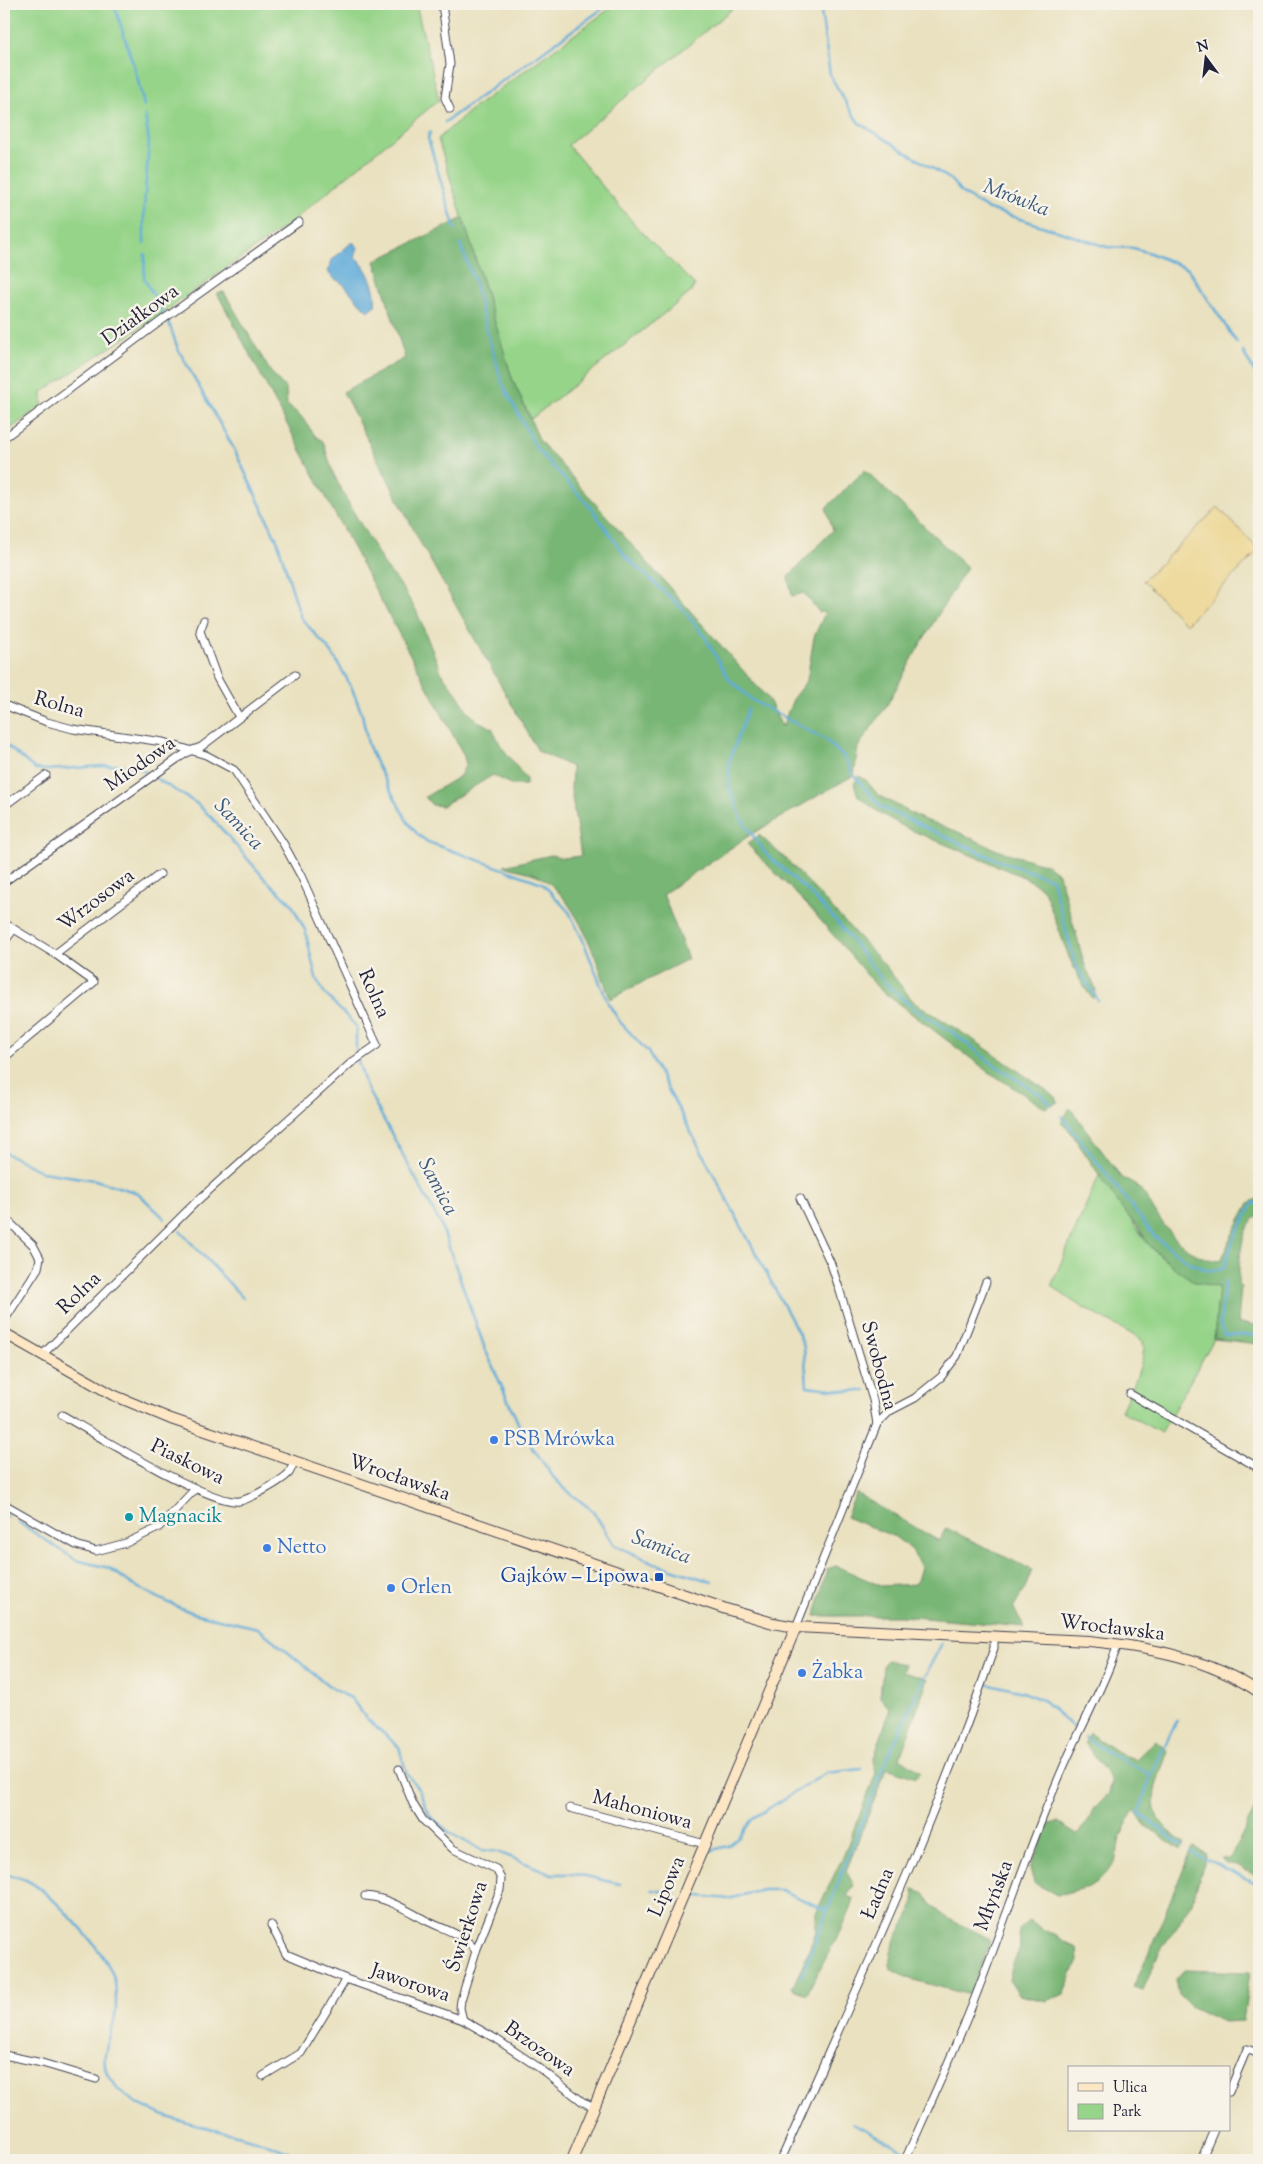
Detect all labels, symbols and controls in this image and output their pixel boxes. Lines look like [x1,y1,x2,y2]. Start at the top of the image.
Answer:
north arrow [1180,32,1230,82]
text: N [1195,36,1211,58]
water label: Mrówka [978,173,1054,225]
street label: Działkowa [96,278,186,354]
street label: Rolna [30,685,88,727]
street label: Miodowa [100,730,182,800]
water label: Samica [206,792,270,858]
street label: Wrzosowa [53,863,141,939]
street label: Rolna [349,965,397,1023]
water label: Samica [409,1153,465,1221]
street label: Rolna [51,1266,109,1322]
street label: Swobodna [852,1318,904,1414]
place label: PSB Mrówka [504,1426,615,1455]
street label: Piaskowa [145,1433,229,1493]
marker: PSB Mrówka [488,1434,500,1446]
street label: Wrocławska [344,1448,454,1510]
place label: Magnacik [139,1503,223,1532]
marker: Magnacik [123,1511,135,1523]
water label: Samica [627,1523,695,1573]
place label: Netto [277,1534,327,1563]
marker: Netto [261,1542,273,1554]
place label: Gajków – Lipowa [500,1563,649,1592]
marker: Gajków – Lipowa [653,1571,665,1583]
place label: Orlen [401,1574,452,1603]
marker: Orlen [385,1582,397,1594]
street label: Wrocławska [1058,1608,1166,1650]
place label: Żabka [812,1659,863,1688]
marker: Żabka [796,1667,808,1679]
street label: Mahoniowa [589,1784,695,1838]
street label: Lipowa [642,1852,694,1922]
street label: Młyńska [968,1856,1022,1936]
street label: Ładna [855,1864,903,1924]
street label: Świerkowa [439,1877,496,1976]
street label: Jaworowa [366,1957,454,2011]
street label: Brzozowa [498,2015,580,2085]
legend [1068,2066,1230,2132]
text: Ulica [1113,2078,1147,2099]
text: Park [1113,2102,1142,2123]

